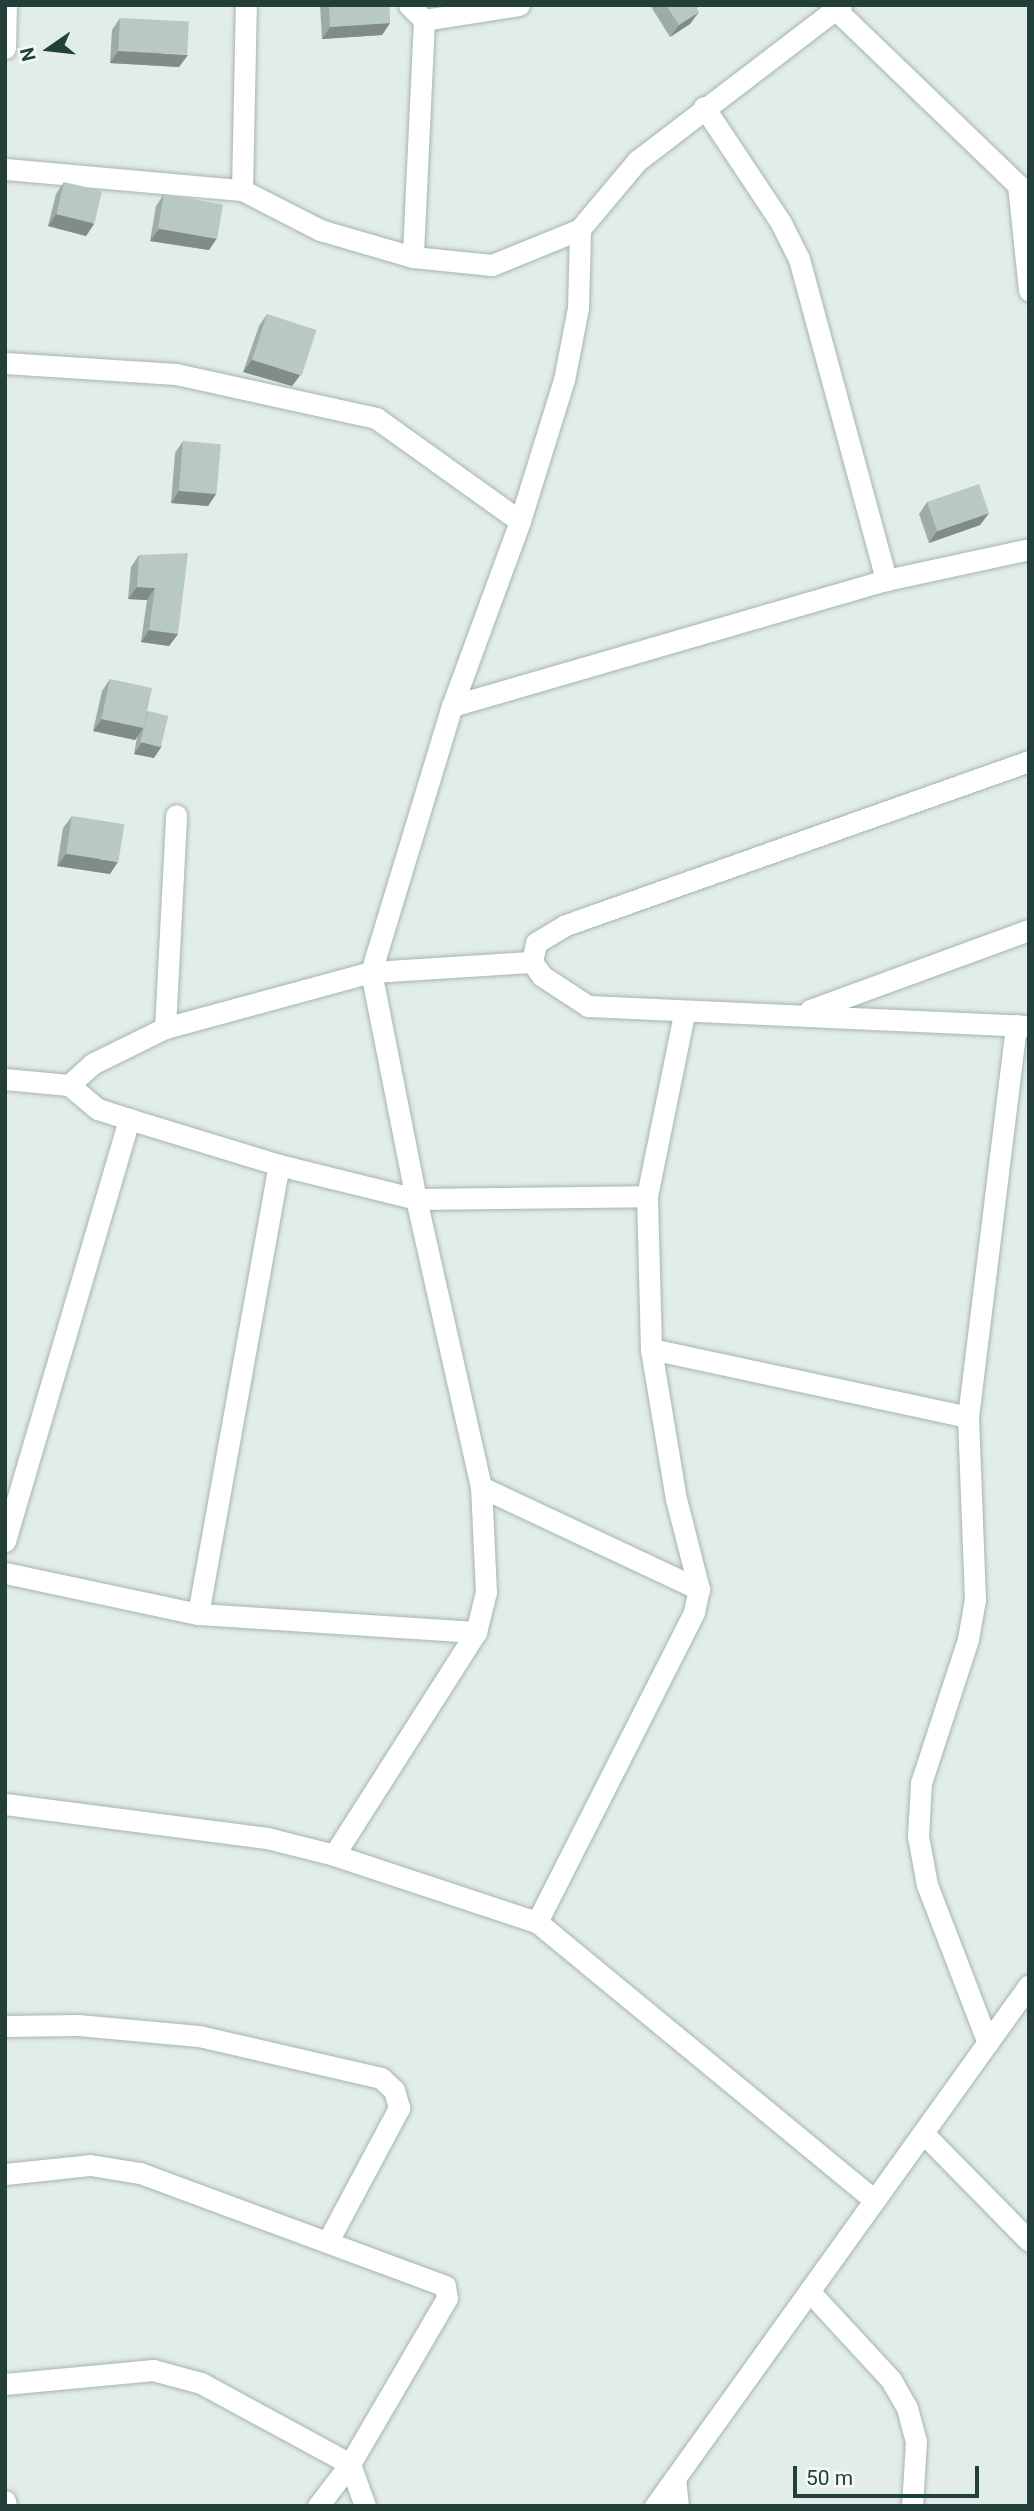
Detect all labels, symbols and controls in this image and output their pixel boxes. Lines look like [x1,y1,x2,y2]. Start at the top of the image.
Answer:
north arrow [14,14,84,84]
text: N [15,45,41,63]
scale bar [796,2452,982,2496]
text: 50 m [806,2466,853,2490]

